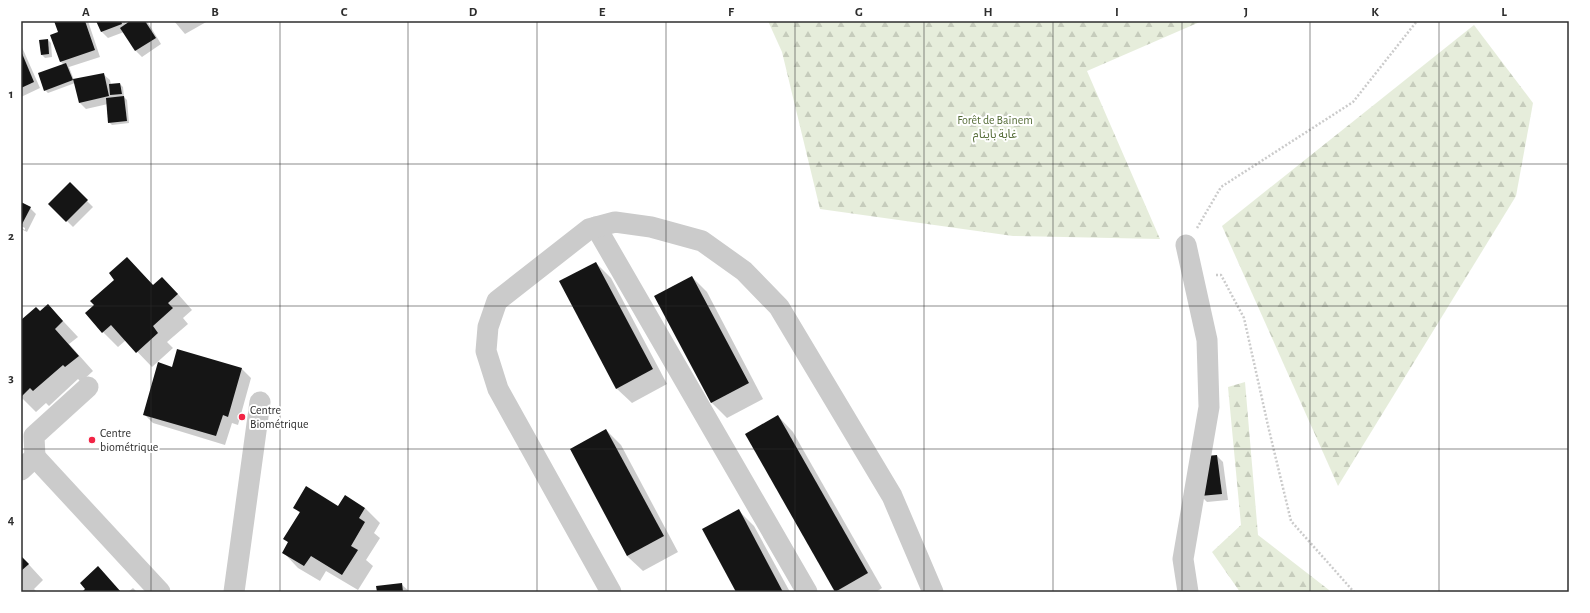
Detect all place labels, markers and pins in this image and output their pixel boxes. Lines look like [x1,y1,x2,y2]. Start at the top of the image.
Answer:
place label: Centre Biométrique [250,404,309,430]
marker: Centre Biométrique [237,412,247,422]
place label: Centre biométrique [100,427,158,453]
marker: Centre biométrique [87,435,97,445]

